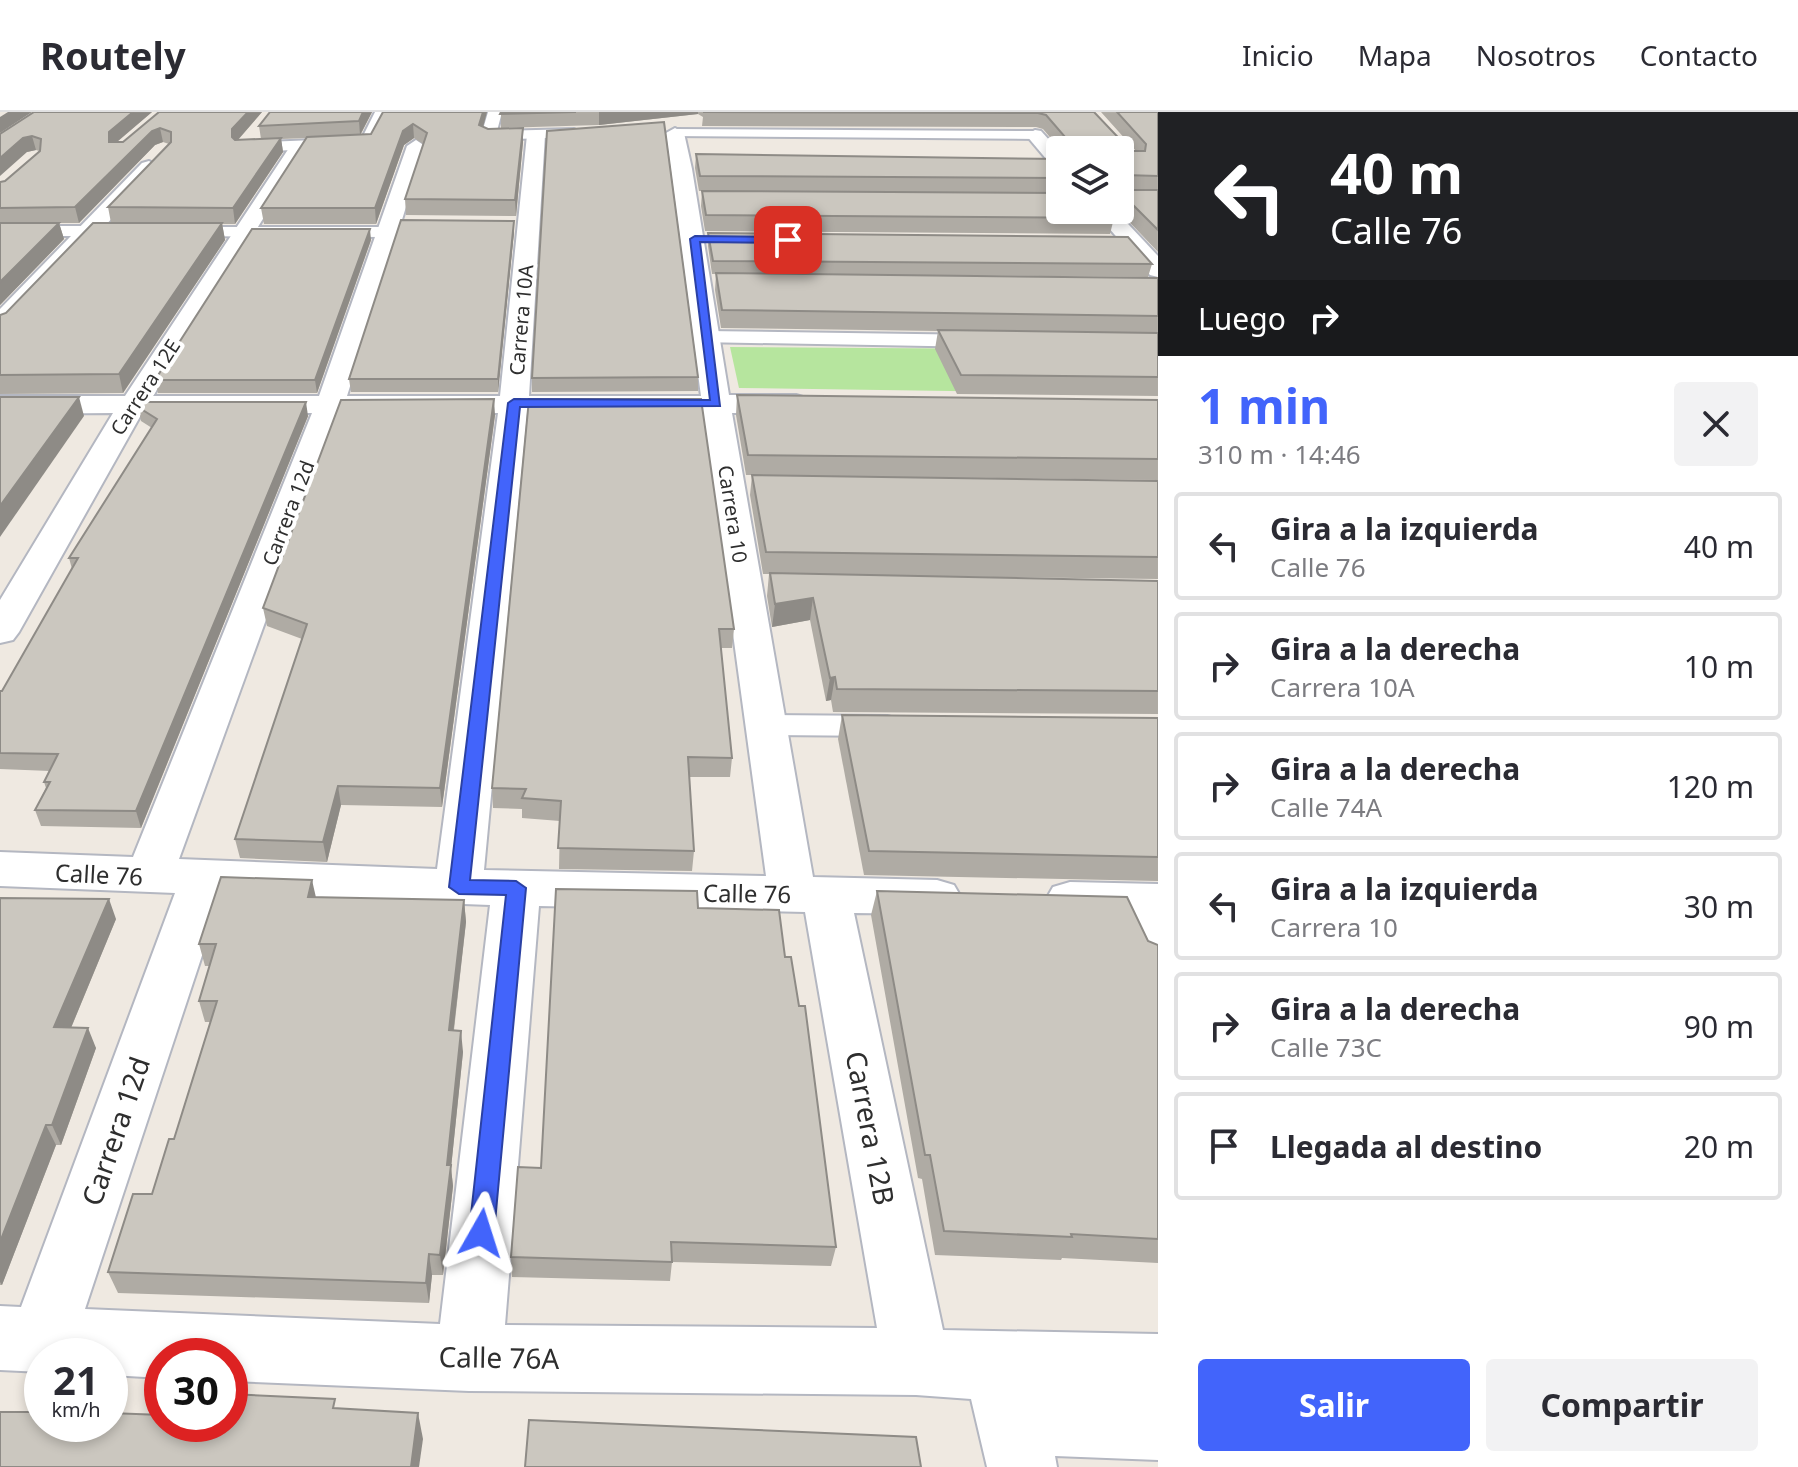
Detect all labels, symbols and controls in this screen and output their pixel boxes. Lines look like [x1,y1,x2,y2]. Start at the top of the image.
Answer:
text: Routely [40,29,186,81]
text: Inicio [1242,36,1314,74]
text: Mapa [1358,36,1432,74]
text: Nosotros [1476,36,1596,74]
text: Contacto [1640,36,1758,74]
text: 40 m [1330,134,1463,210]
map controls [1046,136,1134,224]
button: layers [1046,136,1134,224]
icon: left [1198,144,1302,248]
pin [754,206,822,274]
text: Calle 76 [1330,206,1462,255]
icon: arrive [766,218,810,262]
street label: Carrera 10A [503,263,539,377]
icon: right [1302,296,1346,340]
text: Luego [1198,298,1286,339]
street label: Carrera 12E [104,334,186,440]
text: 1 min [1198,373,1330,438]
button: close [1674,382,1758,466]
text: 310 m · 14:46 [1198,436,1361,472]
street label: Carrera 12d [256,456,320,570]
street label: Carrera 10 [712,463,754,565]
text: Gira a la izquierda [1270,508,1539,549]
icon: left [1202,524,1246,568]
text: 40 m [1684,526,1754,567]
text: Calle 76 [1270,549,1366,585]
text: Gira a la derecha [1270,628,1520,669]
icon: right [1202,644,1246,688]
text: 10 m [1684,646,1754,687]
text: Carrera 10A [1270,669,1415,705]
text: Gira a la derecha [1270,748,1520,789]
icon: right [1202,764,1246,808]
text: 120 m [1667,766,1754,807]
text: Calle 74A [1270,789,1382,825]
street label: Calle 76 [54,855,144,893]
text: Gira a la izquierda [1270,868,1539,909]
street label: Calle 76 [703,876,791,910]
icon: left [1202,884,1246,928]
text: 30 m [1684,886,1754,927]
text: Carrera 10 [1270,909,1398,945]
text: Gira a la derecha [1270,988,1520,1029]
icon: right [1202,1004,1246,1048]
text: 90 m [1684,1006,1754,1047]
text: Calle 73C [1270,1029,1382,1065]
street label: Carrera 12B [837,1048,905,1208]
street label: Carrera 12d [72,1052,158,1210]
icon: arrive [1202,1124,1246,1168]
text: Llegada al destino [1270,1126,1542,1167]
text: 20 m [1684,1126,1754,1167]
position arrow [439,1191,523,1275]
street label: Calle 76A [438,1337,560,1377]
speed limit sign: 30 [144,1338,248,1442]
text: 21 [53,1352,99,1407]
button: Salir [1198,1359,1470,1451]
button: Compartir [1486,1359,1758,1451]
text: km/h [51,1396,101,1423]

